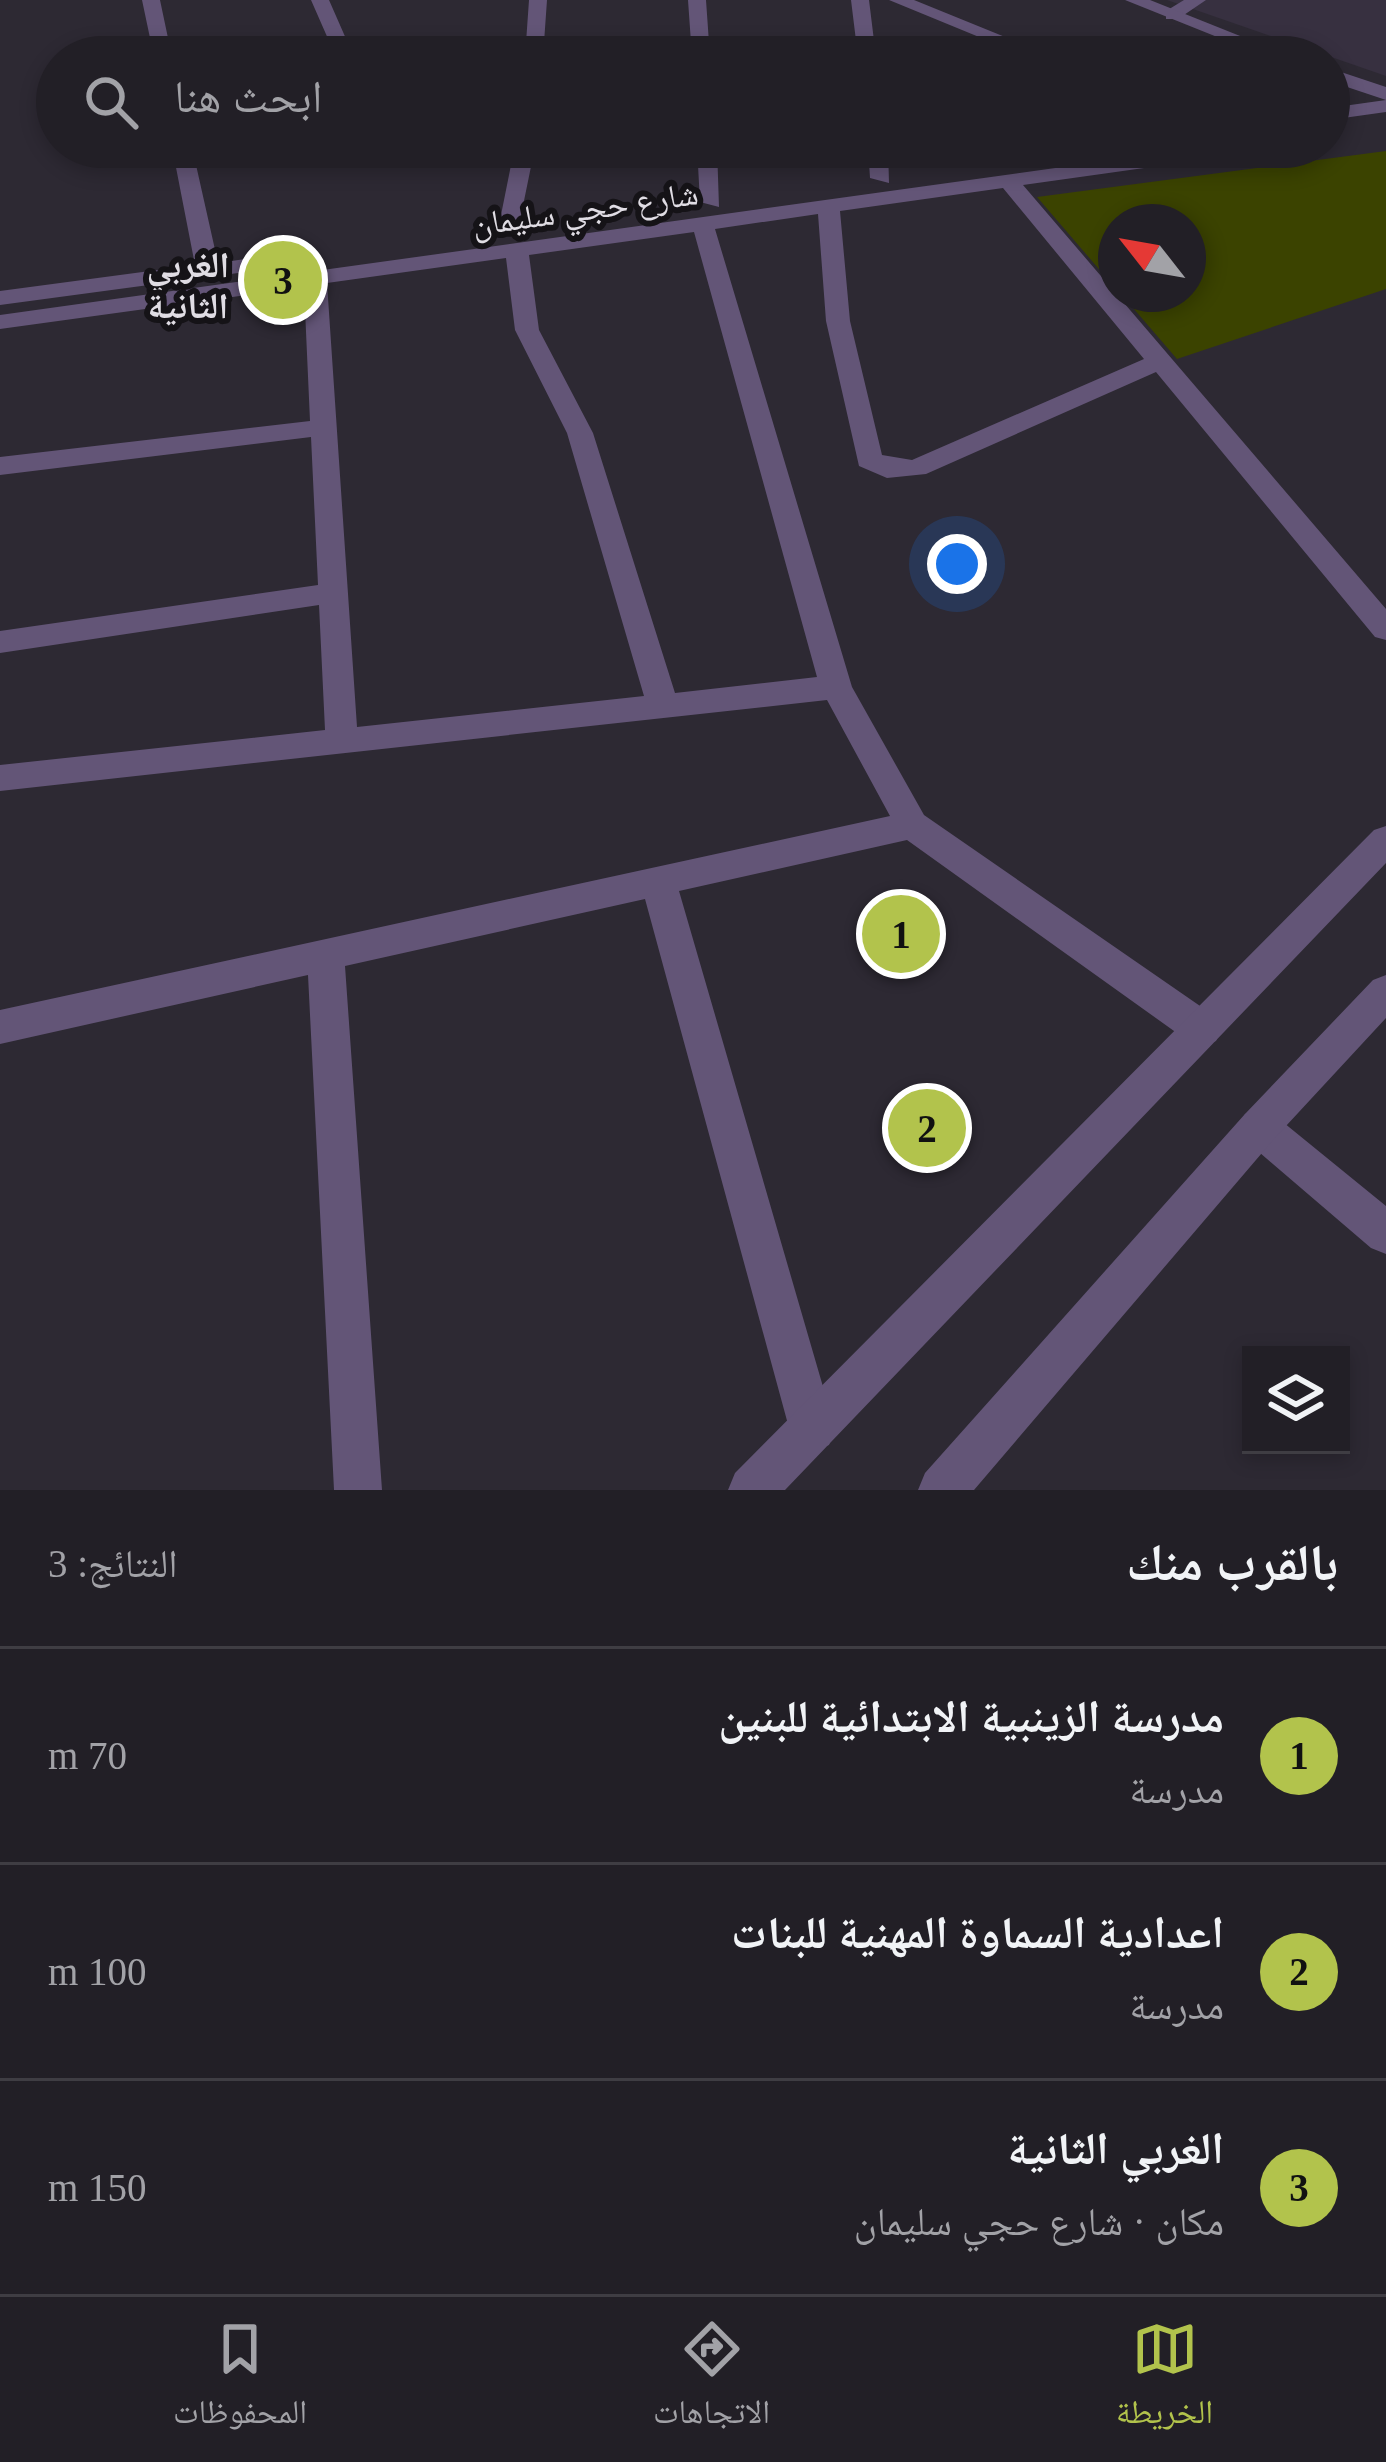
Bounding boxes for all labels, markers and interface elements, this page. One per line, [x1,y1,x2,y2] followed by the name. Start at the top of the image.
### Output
[36,36,1350,168] search box
[78,69,144,135] icon: search
[174,72,322,122] text: ابحث هنا
[470,175,702,250] street label: شارع حجي سليمان
[1098,204,1206,312] north arrow
[244,235,322,325] pin: 3
[146,245,230,326] district label: الغربي الثانية
[927,534,987,594] your location
[862,889,940,979] pin: 1
[888,1083,966,1173] pin: 2
[1242,1346,1350,1454] map controls
[1242,1346,1350,1454] button: layers
[1126,1535,1338,1591] text: بالقرب منك
[48,1542,178,1585] text: النتائج: 3
[718,1692,1224,1742] text: مدرسة الزينبية الابتدائية للبنين
[48,1734,127,1777] text: 70 m
[1289,1734,1309,1777] text: 1
[1129,1768,1224,1811] text: مدرسة
[731,1908,1224,1958] text: اعدادية السماوة المهنية للبنات
[48,1950,147,1993] text: 100 m
[1289,1950,1309,1993] text: 2
[1129,1984,1224,2027] text: مدرسة
[1008,2124,1224,2174] text: الغربي الثانية
[48,2166,147,2209] text: 150 m
[1289,2166,1309,2209] text: 3
[854,2200,1224,2243] text: مكان · شارع حجي سليمان
[173,2316,307,2444] tab: المحفوظات
[653,2316,770,2444] tab: الاتجاهات
[1116,2316,1213,2444] tab: الخريطة

